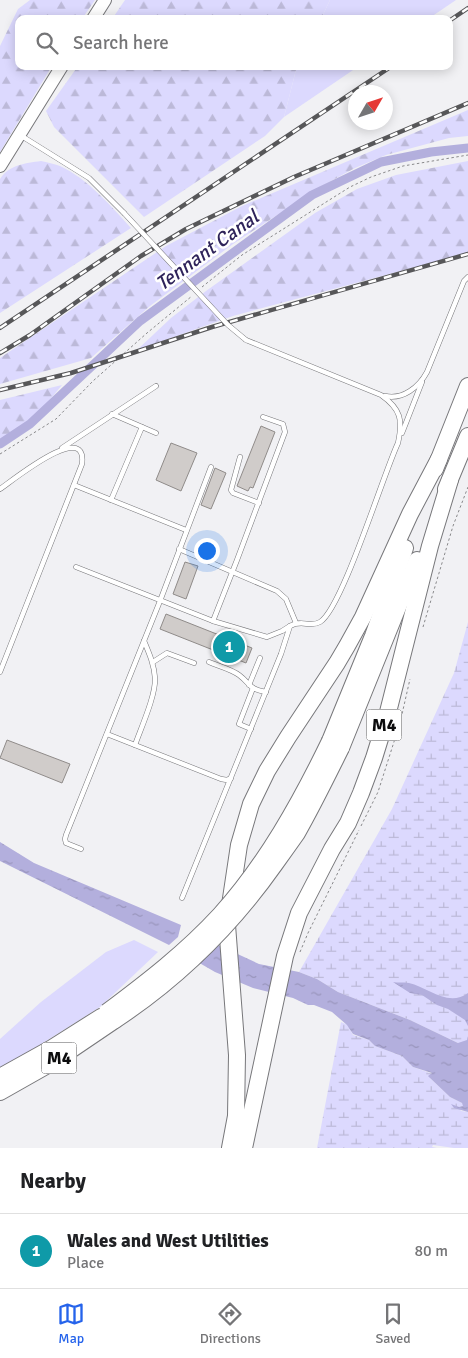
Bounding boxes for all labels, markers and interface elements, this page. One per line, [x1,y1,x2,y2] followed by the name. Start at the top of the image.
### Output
[15,15,453,70] search box
[33,29,61,57] icon: search
[73,31,169,55] text: Search here
[348,85,393,130] north arrow
[151,203,265,296] water label: Tennant Canal
[194,538,220,564] your location
[213,628,245,666] pin: 1
[366,710,402,740] road number: M4
[42,1042,76,1074] road number: M4
[20,1168,86,1194] text: Nearby
[67,1229,269,1253] text: Wales and West Utilities
[32,1241,40,1261] text: 1
[414,1241,448,1261] text: 80 m
[67,1253,104,1273] text: Place
[57,1300,85,1347] tab: Map
[200,1300,261,1347] tab: Directions
[375,1300,411,1347] tab: Saved

